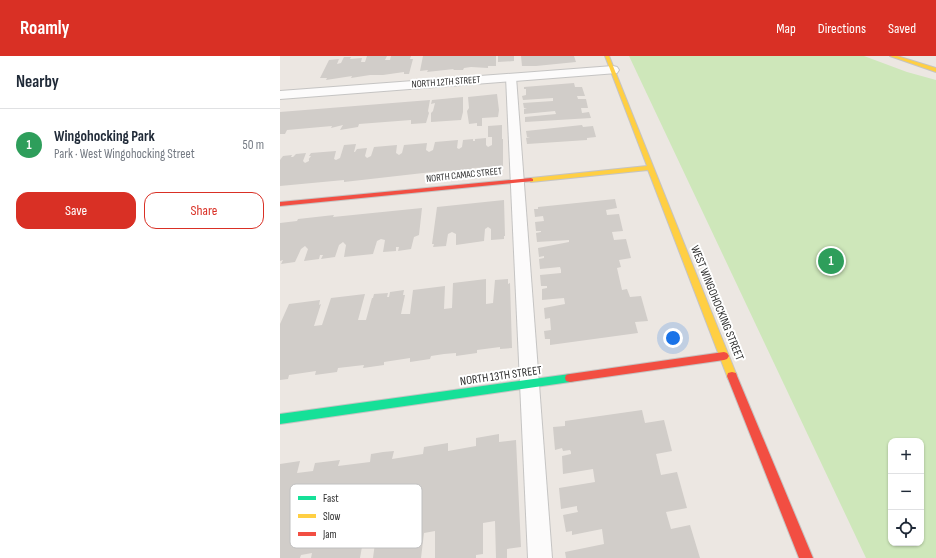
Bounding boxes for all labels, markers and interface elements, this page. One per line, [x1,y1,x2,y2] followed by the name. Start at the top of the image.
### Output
[20,17,70,40] text: Roamly
[776,20,796,37] text: Map
[818,20,866,37] text: Directions
[888,20,916,37] text: Saved
[16,72,59,92] text: Nearby
[411,74,481,90] street label: NORTH 12TH STREET
[54,127,155,146] text: Wingohocking Park
[26,137,32,153] text: 1
[243,137,264,153] text: 50 m
[54,146,195,162] text: Park · West Wingohocking Street
[426,165,502,185] street label: NORTH CAMAC STREET
[16,192,136,229] button: Save
[144,192,264,229] button: Share
[687,243,747,363] street label: WEST WINGOHOCKING STREET
[818,246,844,276] pin: 1
[663,328,683,348] your location
[459,363,543,389] street label: NORTH 13TH STREET
[888,438,924,546] map controls
[888,438,924,474] button: +
[888,474,924,510] button: −
[290,484,422,548] legend
[323,492,339,505] text: Fast
[323,510,340,523] text: Slow
[888,510,924,546] button: locate
[322,528,337,541] text: Jam

